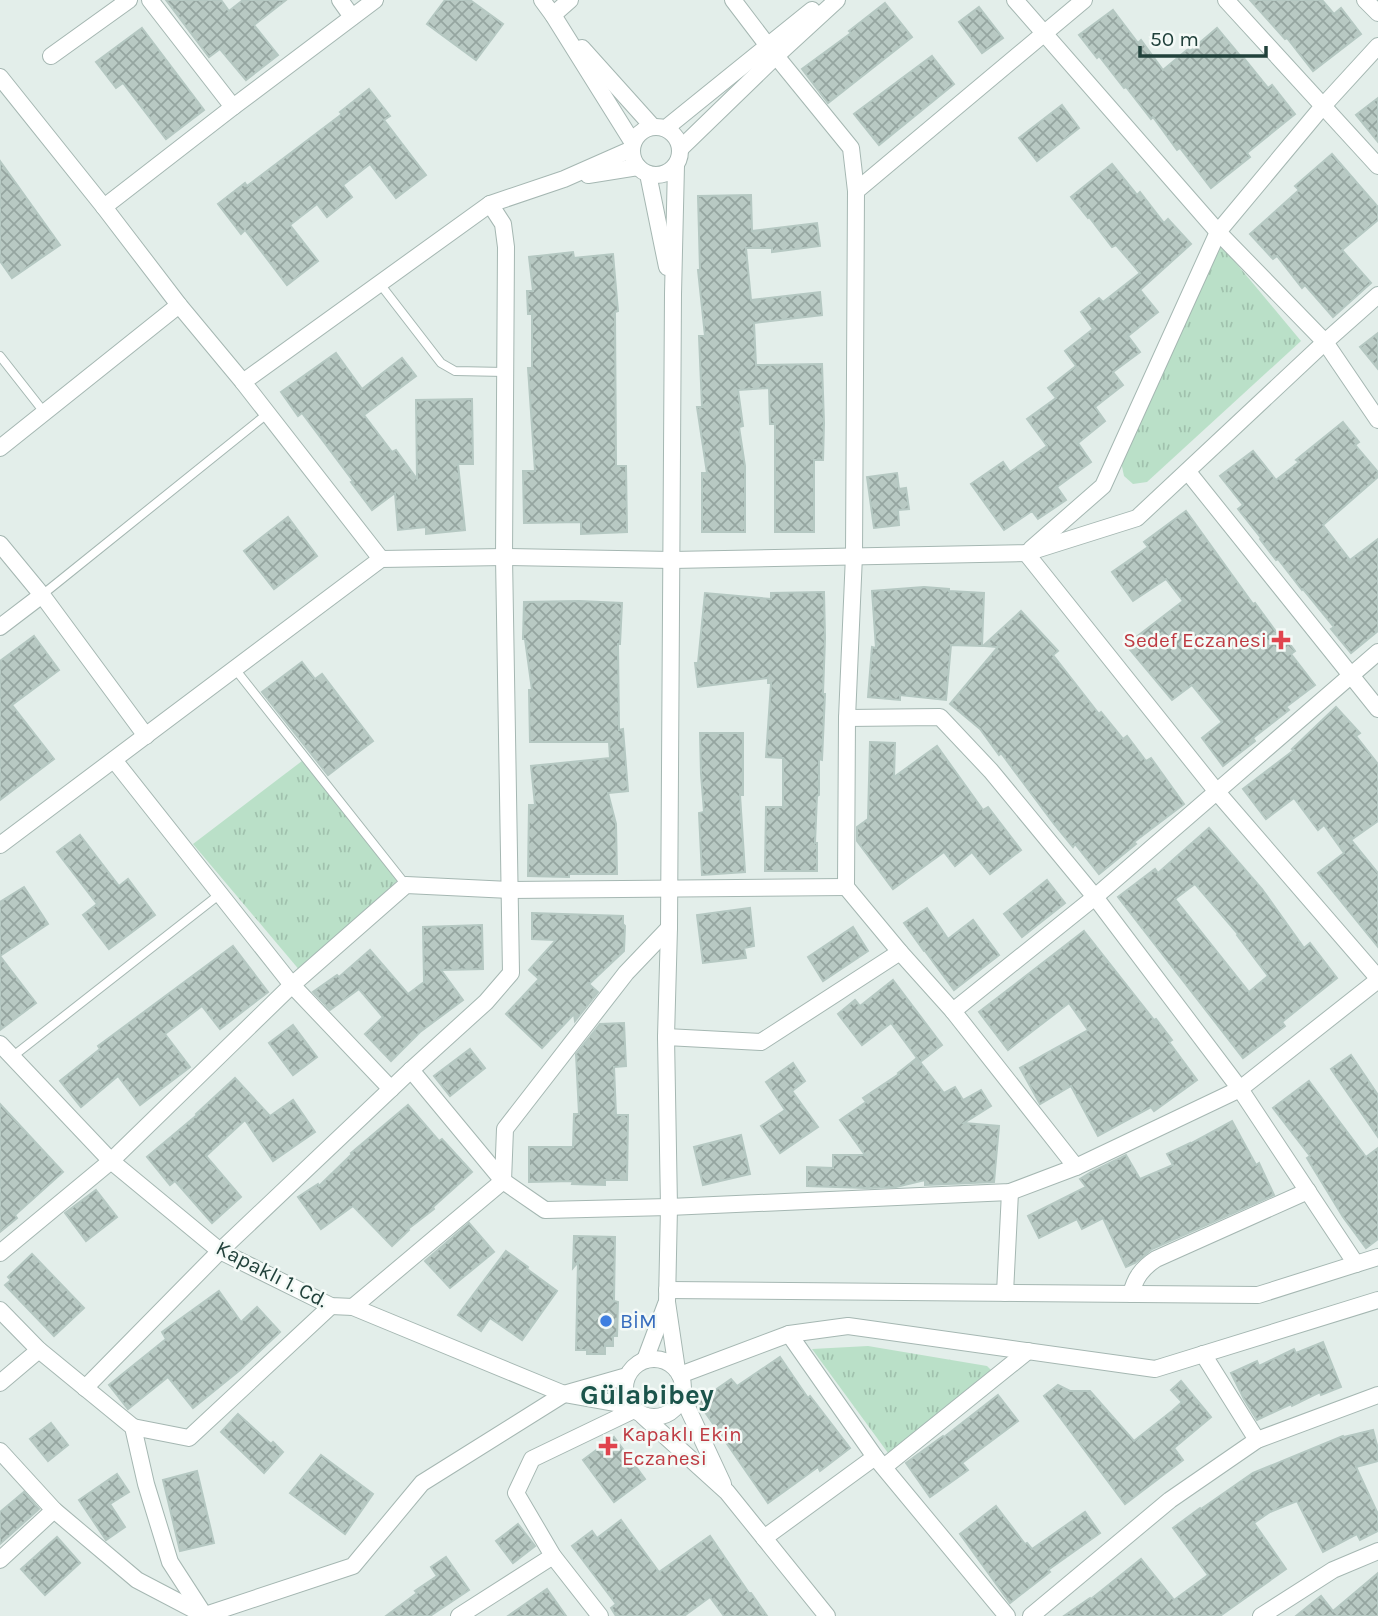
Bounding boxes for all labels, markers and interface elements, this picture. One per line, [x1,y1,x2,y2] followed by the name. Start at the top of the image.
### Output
[1140,14,1266,58] scale bar
[1150,27,1199,51] text: 50 m
[1123,628,1267,652] place label: Sedef Eczanesi
[1273,632,1289,648] marker: Sedef Eczanesi
[212,1236,332,1312] street label: Kapaklı 1. Cd.
[620,1309,657,1333] place label: BİM
[598,1313,614,1329] marker: BİM
[580,1378,714,1411] district label: Gülabibey
[622,1422,742,1470] place label: Kapaklı Ekin Eczanesi
[600,1438,616,1454] marker: Kapaklı Ekin Eczanesi

